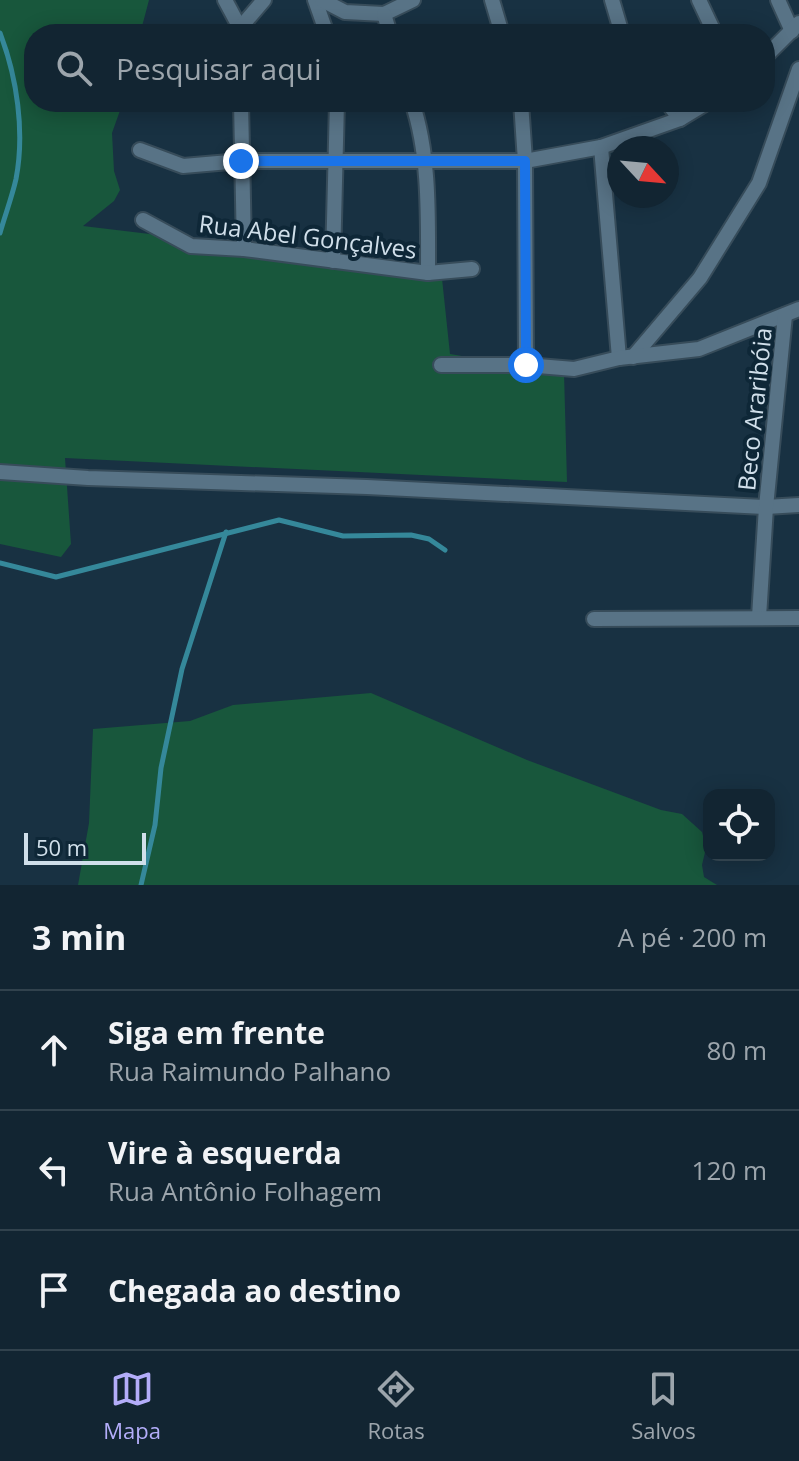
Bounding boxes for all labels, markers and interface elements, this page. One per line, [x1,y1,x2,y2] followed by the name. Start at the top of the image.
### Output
[24,24,775,112] search box
[52,46,96,90] icon: search
[116,48,322,89] text: Pesquisar aqui
[607,136,679,208] north arrow
[223,143,259,179] route end
[197,206,419,266] street label: Rua Abel Gonçalves
[729,326,779,492] street label: Beco Araribóia
[508,347,544,383] route start
[703,789,775,861] map controls
[703,789,775,861] button: locate
[24,829,146,865] scale bar
[36,832,87,862] text: 50 m
[32,914,126,960] text: 3 min
[618,919,767,955] text: A pé · 200 m
[108,1012,325,1053] text: Siga em frente
[32,1028,76,1072] icon: ahead
[706,1032,767,1068] text: 80 m
[108,1053,391,1089] text: Rua Raimundo Palhano
[108,1132,342,1173] text: Vire à esquerda
[32,1148,76,1192] icon: left
[692,1152,767,1188] text: 120 m
[108,1173,382,1209] text: Rua Antônio Folhagem
[32,1268,76,1312] icon: arrive
[108,1270,401,1311] text: Chegada ao destino
[103,1367,161,1445] tab: Mapa
[367,1367,425,1445] tab: Rotas
[631,1367,696,1445] tab: Salvos

